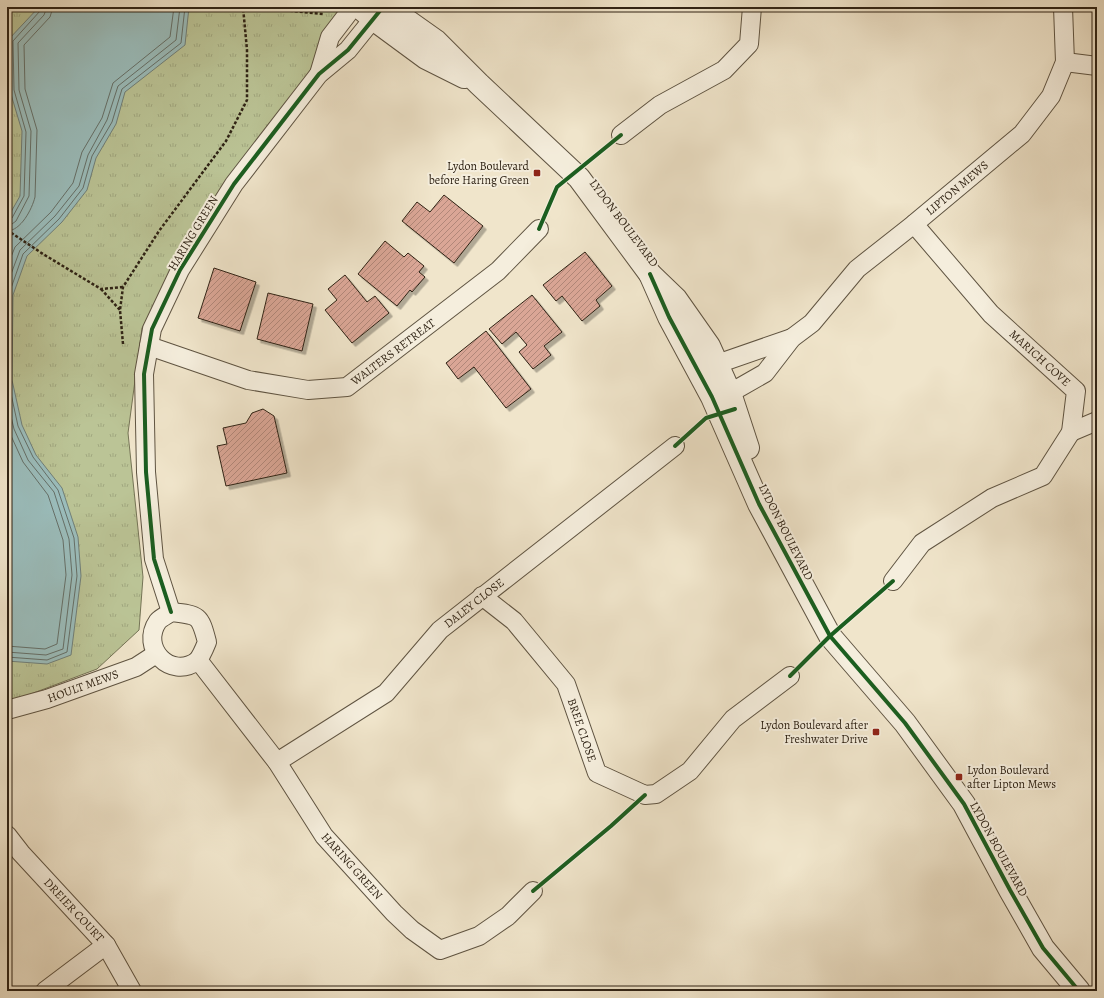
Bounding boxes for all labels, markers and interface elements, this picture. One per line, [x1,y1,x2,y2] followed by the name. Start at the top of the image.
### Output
[922,157,992,219] street label: LIPTON MEWS
[429,158,530,188] place label: Lydon Boulevard before Haring Green
[532,168,542,178] marker: Lydon Boulevard before Haring Green
[586,176,662,270] street label: LYDON BOULEVARD
[164,192,222,273] street label: HARING GREEN
[347,315,439,390] street label: WALTERS RETREAT
[1006,326,1074,390] street label: MARICH COVE
[755,481,817,583] street label: LYDON BOULEVARD
[441,575,507,631] street label: DALEY CLOSE
[45,666,121,706] street label: HOULT MEWS
[564,696,600,764] street label: BREE CLOSE
[760,717,868,747] place label: Lydon Boulevard after Freshwater Drive
[871,727,881,737] marker: Lydon Boulevard after Freshwater Drive
[967,762,1056,792] place label: Lydon Boulevard after Lipton Mews
[954,772,964,782] marker: Lydon Boulevard after Lipton Mews
[966,799,1032,899] street label: LYDON BOULEVARD
[318,829,387,903] street label: HARING GREEN
[40,875,108,946] street label: DREIER COURT

